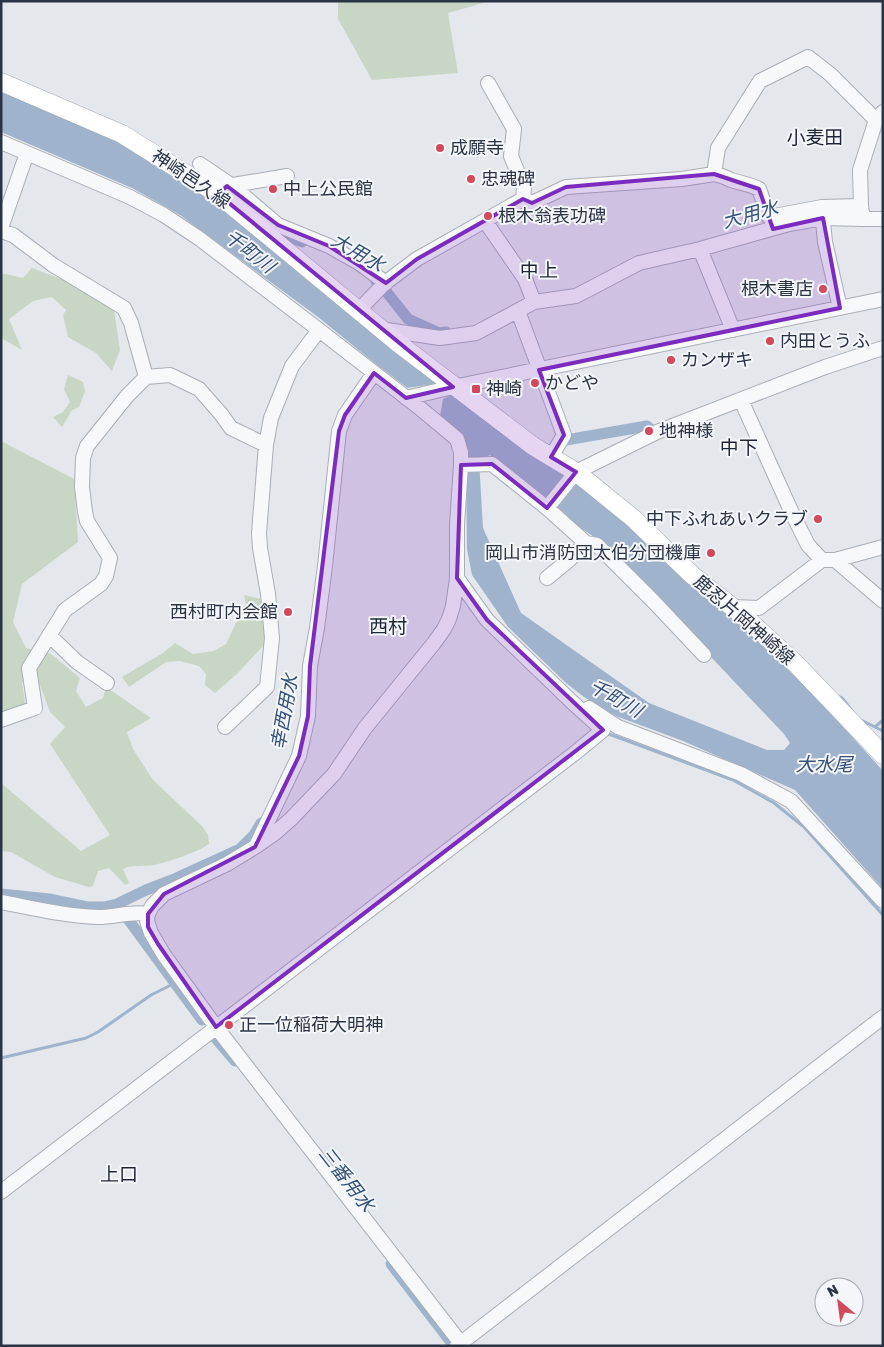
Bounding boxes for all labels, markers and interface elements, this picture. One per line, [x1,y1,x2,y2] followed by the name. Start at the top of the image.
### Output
[786,126,844,149] district label: 小麦田
[450,137,504,159] place label: 成願寺
[434,142,446,154] marker: 成願寺
[148,145,234,213] street label: 神崎邑久線
[481,168,535,190] place label: 忠魂碑
[465,173,477,185] marker: 忠魂碑
[283,178,373,200] place label: 中上公民館
[267,183,279,195] marker: 中上公民館
[720,195,783,233] water label: 大用水
[498,205,606,227] place label: 根木翁表功碑
[482,210,494,222] marker: 根木翁表功碑
[220,225,281,279] water label: 千町川
[327,228,390,278] water label: 大用水
[520,259,558,282] district label: 中上
[741,278,813,300] place label: 根木書店
[817,283,829,295] marker: 根木書店
[780,330,870,352] place label: 内田とうふ
[764,335,776,347] marker: 内田とうふ
[681,349,753,371] place label: カンザキ
[665,354,677,366] marker: カンザキ
[545,372,599,394] place label: かどや
[529,377,541,389] marker: かどや
[486,378,522,400] place label: 神崎
[470,383,482,395] marker: 神崎
[659,420,713,442] place label: 地神様
[643,425,655,437] marker: 地神様
[720,436,758,459] district label: 中下
[646,508,808,530] place label: 中下ふれあいクラブ
[812,513,824,525] marker: 中下ふれあいクラブ
[485,542,701,564] place label: 岡山市消防団太伯分団機庫
[705,547,717,559] marker: 岡山市消防団太伯分団機庫
[689,570,799,670] street label: 鹿忍片岡神崎線
[170,601,278,623] place label: 西村町内会館
[282,606,294,618] marker: 西村町内会館
[369,615,407,638] district label: 西村
[267,671,303,752] water label: 幸西用水
[585,675,648,723] water label: 千町川
[795,753,854,776] water label: 大水尾
[239,1014,383,1036] place label: 正一位稲荷大明神
[223,1019,235,1031] marker: 正一位稲荷大明神
[314,1142,380,1218] water label: 三番用水
[100,1163,138,1186] district label: 上口
[814,1277,864,1327] north arrow
[824,1281,841,1301] text: N

